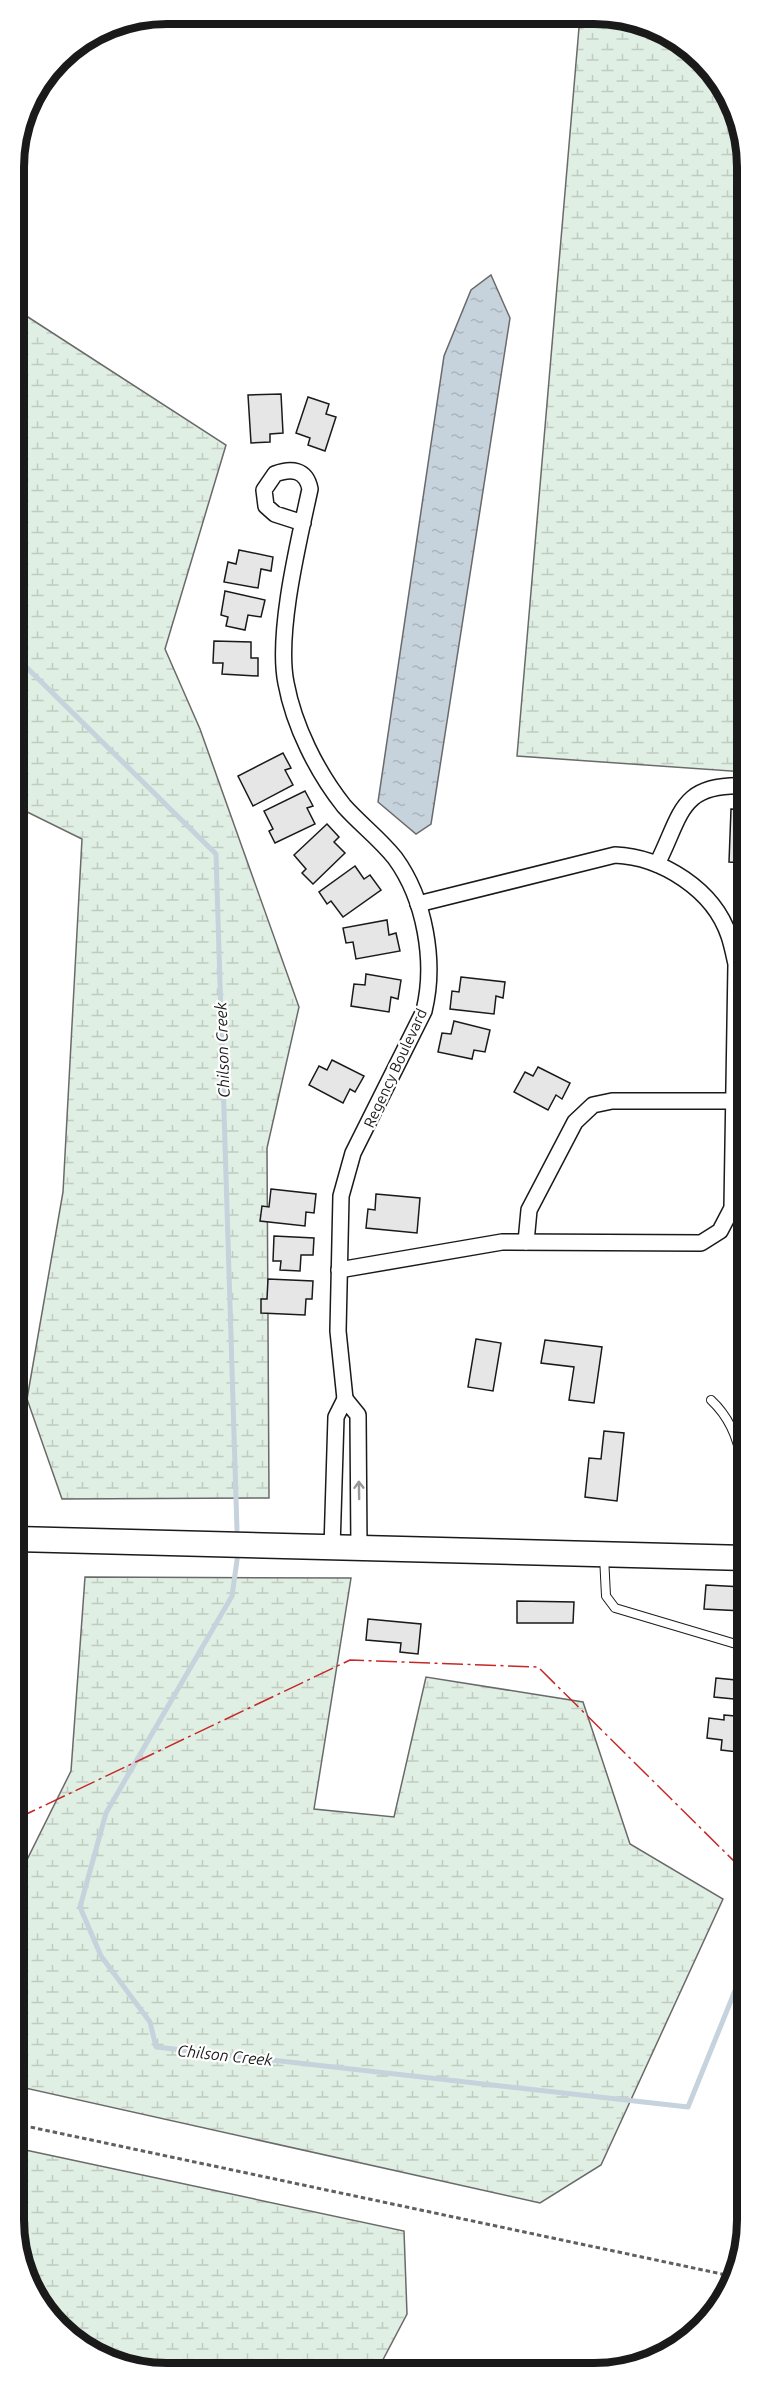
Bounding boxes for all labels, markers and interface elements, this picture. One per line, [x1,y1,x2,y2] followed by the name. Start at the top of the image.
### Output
[211,1001,233,1098] water label: Chilson Creek
[360,1006,430,1130] street label: Regency Boulevard
[353,1481,365,1501] one-way arrow
[176,2041,274,2069] water label: Chilson Creek

